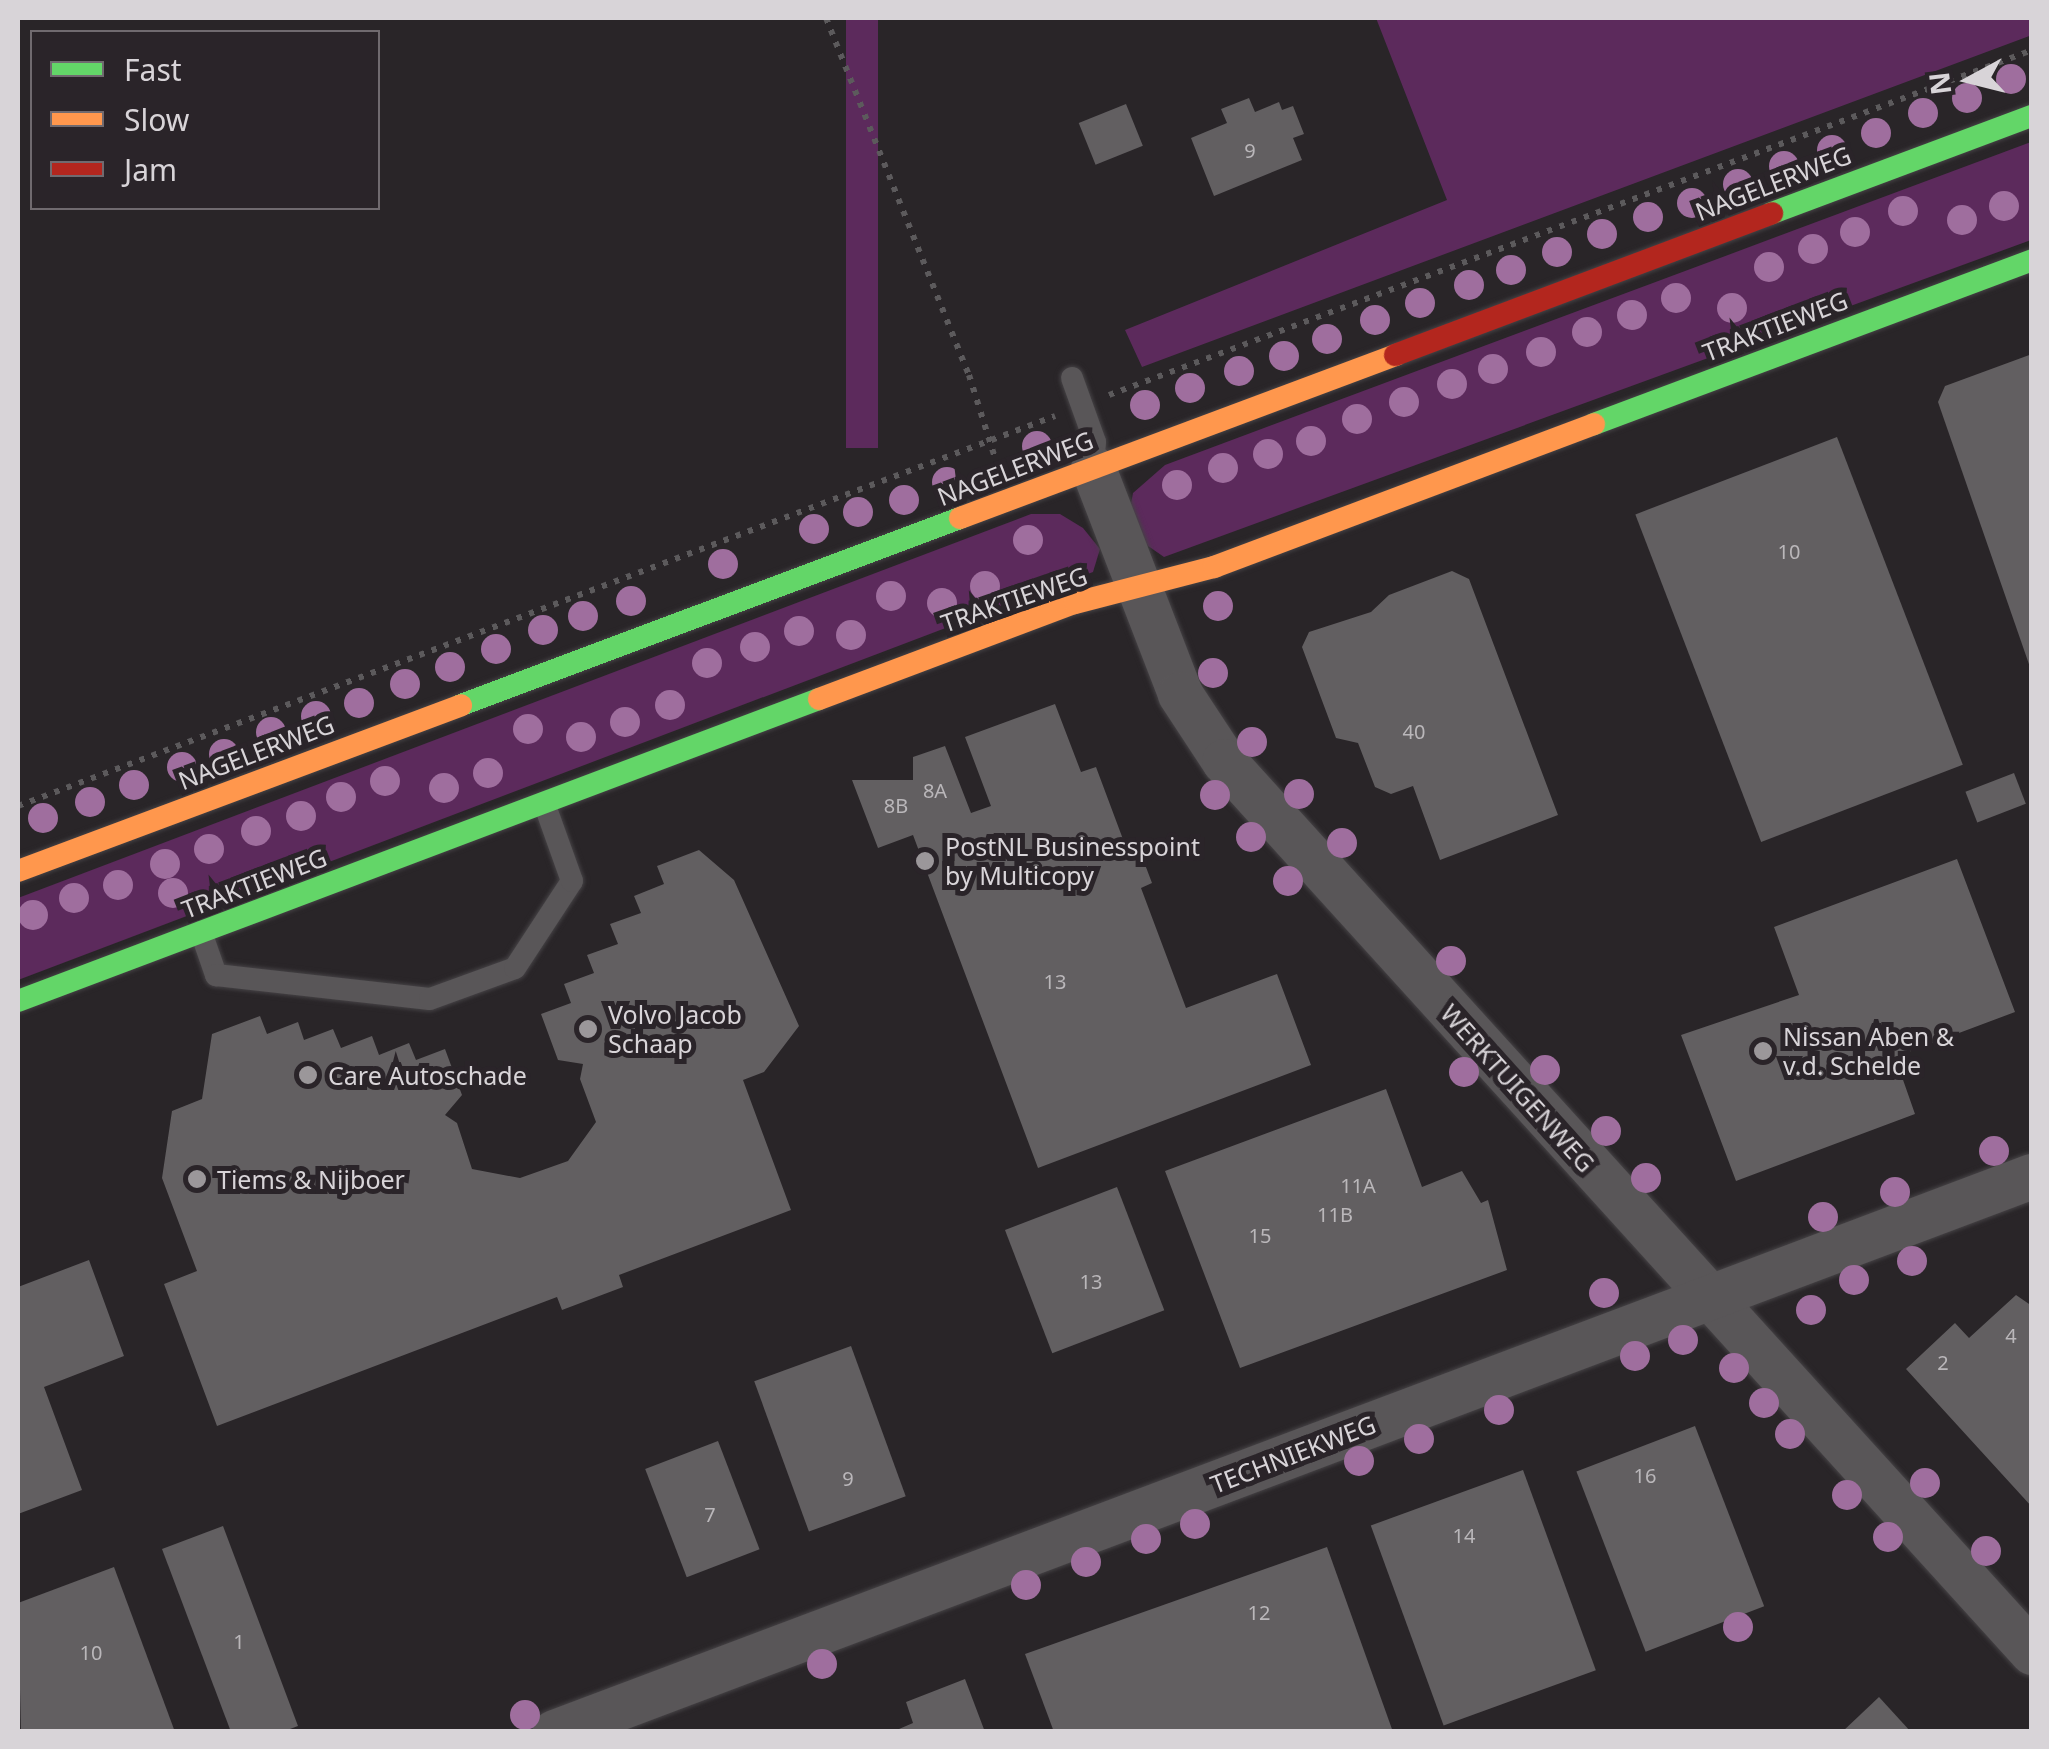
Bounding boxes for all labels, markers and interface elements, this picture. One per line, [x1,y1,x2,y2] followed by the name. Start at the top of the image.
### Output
[30,30,380,210] legend
[1919,30,2019,130] north arrow
[124,49,182,90] text: Fast
[1919,70,1959,97] text: N
[124,99,189,140] text: Slow
[1244,138,1256,162] house number: 9
[1691,140,1855,226] street label: NAGELERWEG
[124,149,177,190] text: Jam
[1698,285,1852,367] street label: TRAKTIEWEG
[933,425,1097,511] street label: NAGELERWEG
[1778,539,1800,563] house number: 10
[937,560,1091,638] street label: TRAKTIEWEG
[174,709,338,795] street label: NAGELERWEG
[1403,719,1425,743] house number: 40
[923,778,947,802] house number: 8A
[884,793,908,817] house number: 8B
[945,832,1200,891] place label: PostNL Businesspoint by Multicopy
[177,842,331,924] street label: TRAKTIEWEG
[914,850,936,872] marker: PostNL Businesspoint by Multicopy
[1044,969,1066,993] house number: 13
[1435,998,1601,1178] street label: WERKTUIGENWEG
[608,1000,742,1059] place label: Volvo Jacob Schaap
[577,1018,599,1040] marker: Volvo Jacob Schaap
[1783,1022,1954,1081] place label: Nissan Aben & v.d. Schelde
[1752,1040,1774,1062] marker: Nissan Aben & v.d. Schelde
[328,1060,527,1090] place label: Care Autoschade
[297,1064,319,1086] marker: Care Autoschade
[217,1164,405,1194] place label: Tiems & Nijboer
[186,1168,208,1190] marker: Tiems & Nijboer
[1340,1173,1376,1197] house number: 11A
[1317,1202,1353,1226] house number: 11B
[1249,1223,1271,1247] house number: 15
[1080,1269,1102,1293] house number: 13
[2005,1323,2017,1347] house number: 4
[1937,1350,1949,1374] house number: 2
[1206,1409,1380,1499] street label: TECHNIEKWEG
[1634,1463,1656,1487] house number: 16
[842,1466,854,1490] house number: 9
[704,1502,716,1526] house number: 7
[1453,1523,1475,1547] house number: 14
[1248,1600,1270,1624] house number: 12
[233,1629,245,1653] house number: 1
[80,1640,102,1664] house number: 10

